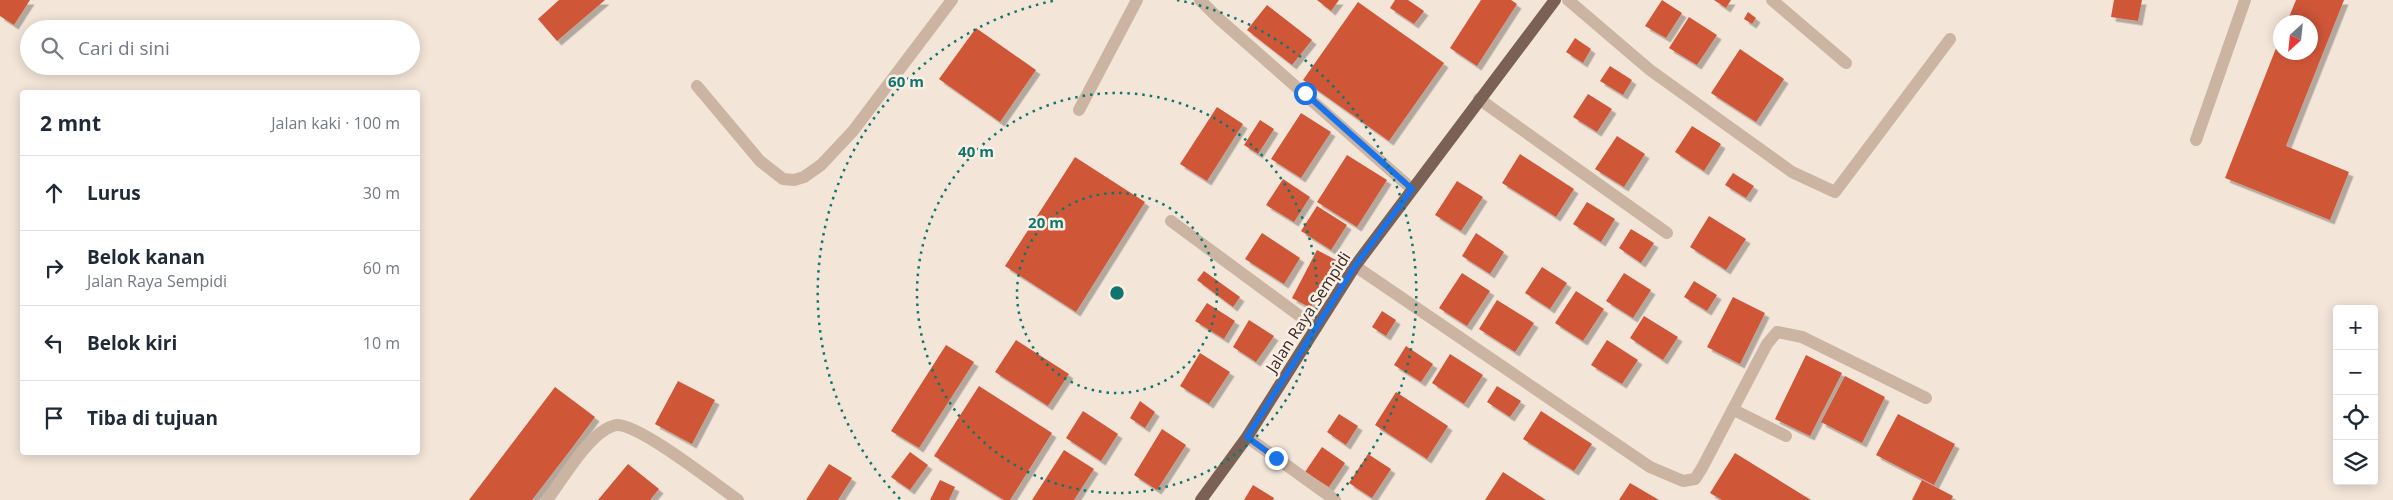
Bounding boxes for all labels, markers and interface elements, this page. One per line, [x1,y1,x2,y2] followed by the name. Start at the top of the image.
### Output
[2273,15,2318,60] north arrow
[20,20,420,75] search box
[38,34,66,62] icon: search
[78,35,170,61] text: Cari di sini
[888,71,924,91] text: 60 m
[1294,82,1317,105] route start
[40,109,101,137] text: 2 mnt
[271,112,400,134] text: Jalan kaki · 100 m
[958,141,994,161] text: 40 m
[40,179,68,207] icon: ahead
[87,180,141,206] text: Lurus
[363,182,400,204] text: 30 m
[1028,212,1064,232] text: 20 m
[87,244,205,270] text: Belok kanan
[1260,247,1355,378] street label: Jalan Raya Sempidi
[40,254,68,282] icon: right
[363,257,400,279] text: 60 m
[87,270,227,292] text: Jalan Raya Sempidi
[1108,284,1126,302] centre of rings
[2333,305,2378,485] map controls
[2333,305,2378,350] button: +
[40,329,68,357] icon: left
[87,330,177,356] text: Belok kiri
[363,332,400,354] text: 10 m
[2333,350,2378,395] button: −
[2333,395,2378,440] button: locate
[40,404,68,432] icon: arrive
[87,405,218,431] text: Tiba di tujuan
[2333,440,2378,485] button: layers
[1265,447,1288,470] route end

